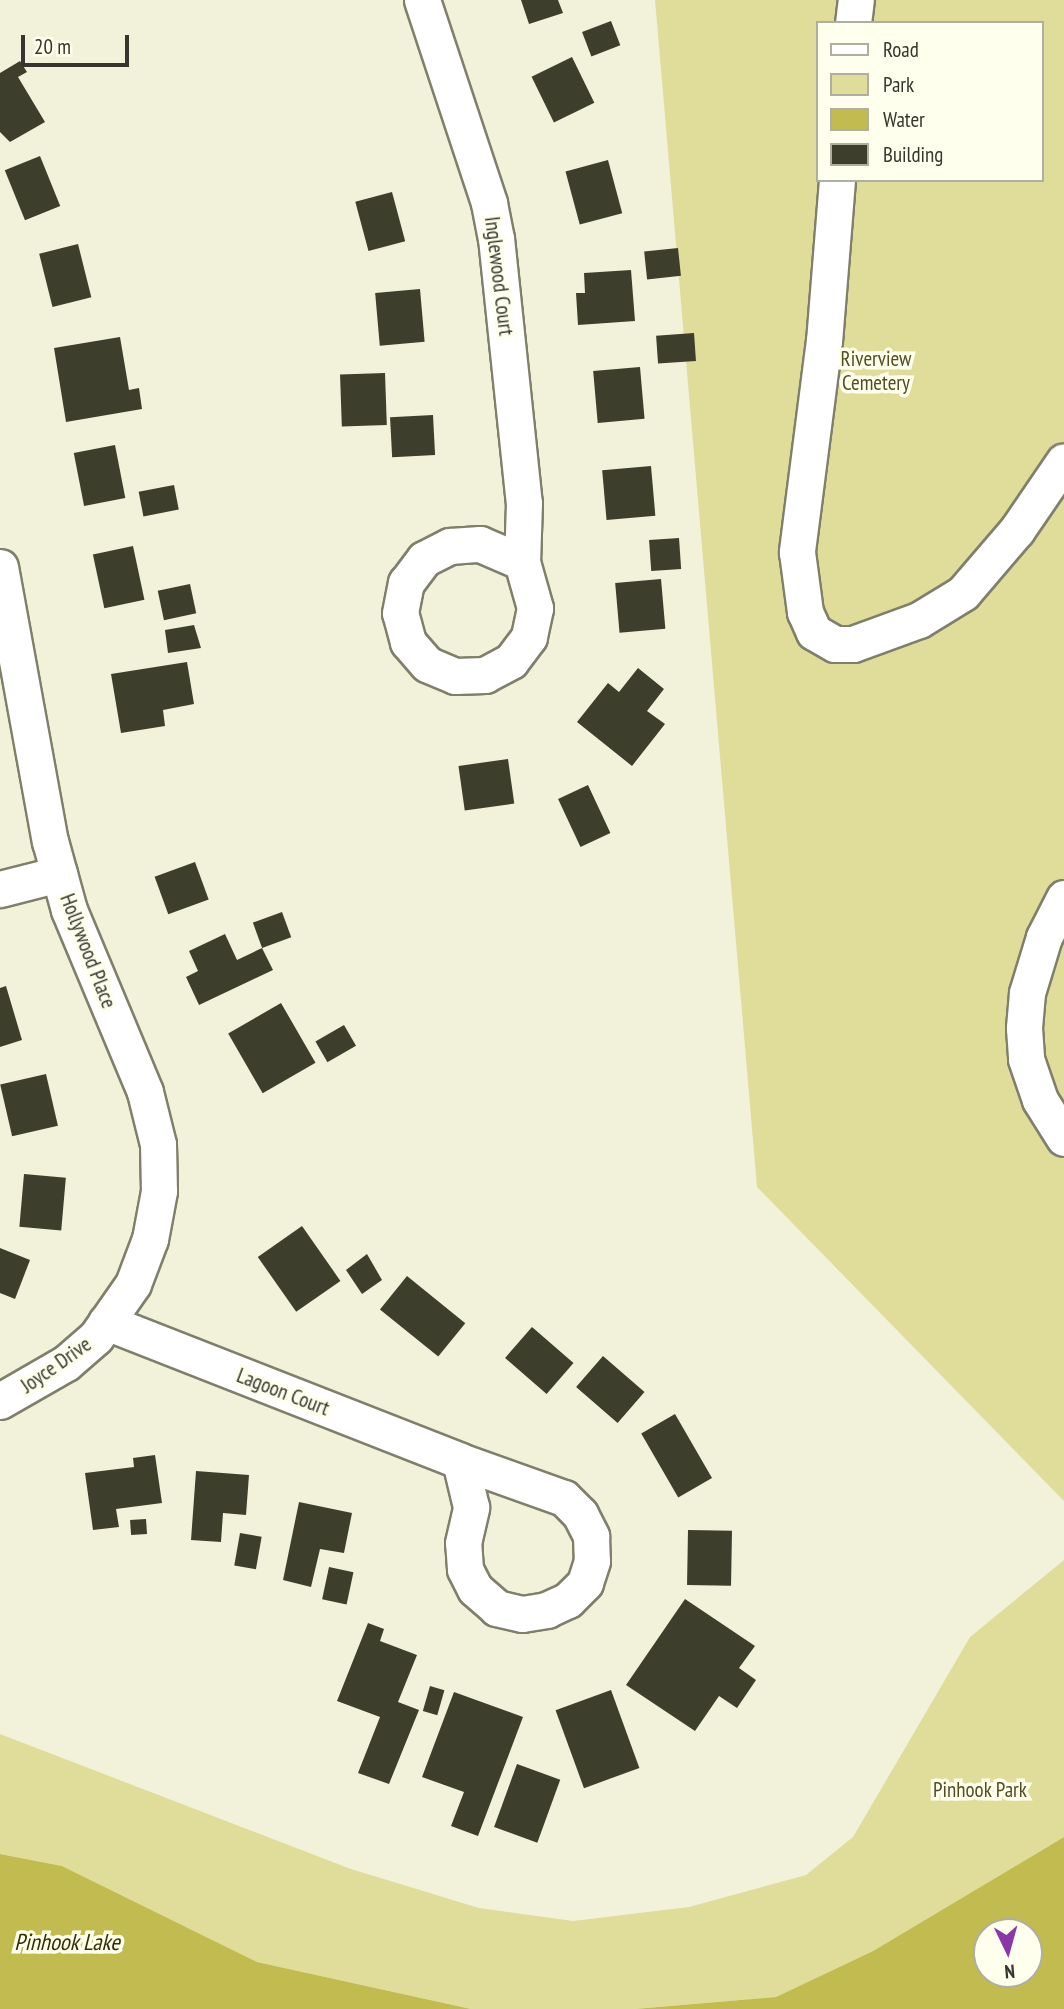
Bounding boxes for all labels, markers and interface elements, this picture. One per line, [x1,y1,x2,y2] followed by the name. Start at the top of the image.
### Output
[24,21,133,65] scale bar
[816,21,1043,182] legend
[34,33,71,60] text: 20 m
[883,36,919,63] text: Road
[883,71,914,98] text: Park
[883,106,925,133] text: Water
[883,141,943,168] text: Building
[479,215,519,337] street label: Inglewood Court
[841,346,911,396] park label: Riverview Cemetery
[55,890,121,1012] street label: Hollywood Place
[16,1332,96,1398] street label: Joyce Drive
[233,1363,333,1421] street label: Lagoon Court
[933,1777,1027,1803] park label: Pinhook Park
[973,1918,1043,1988] north arrow
[14,1928,120,1956] water label: Pinhook Lake
[1004,1960,1016,1984] text: N

